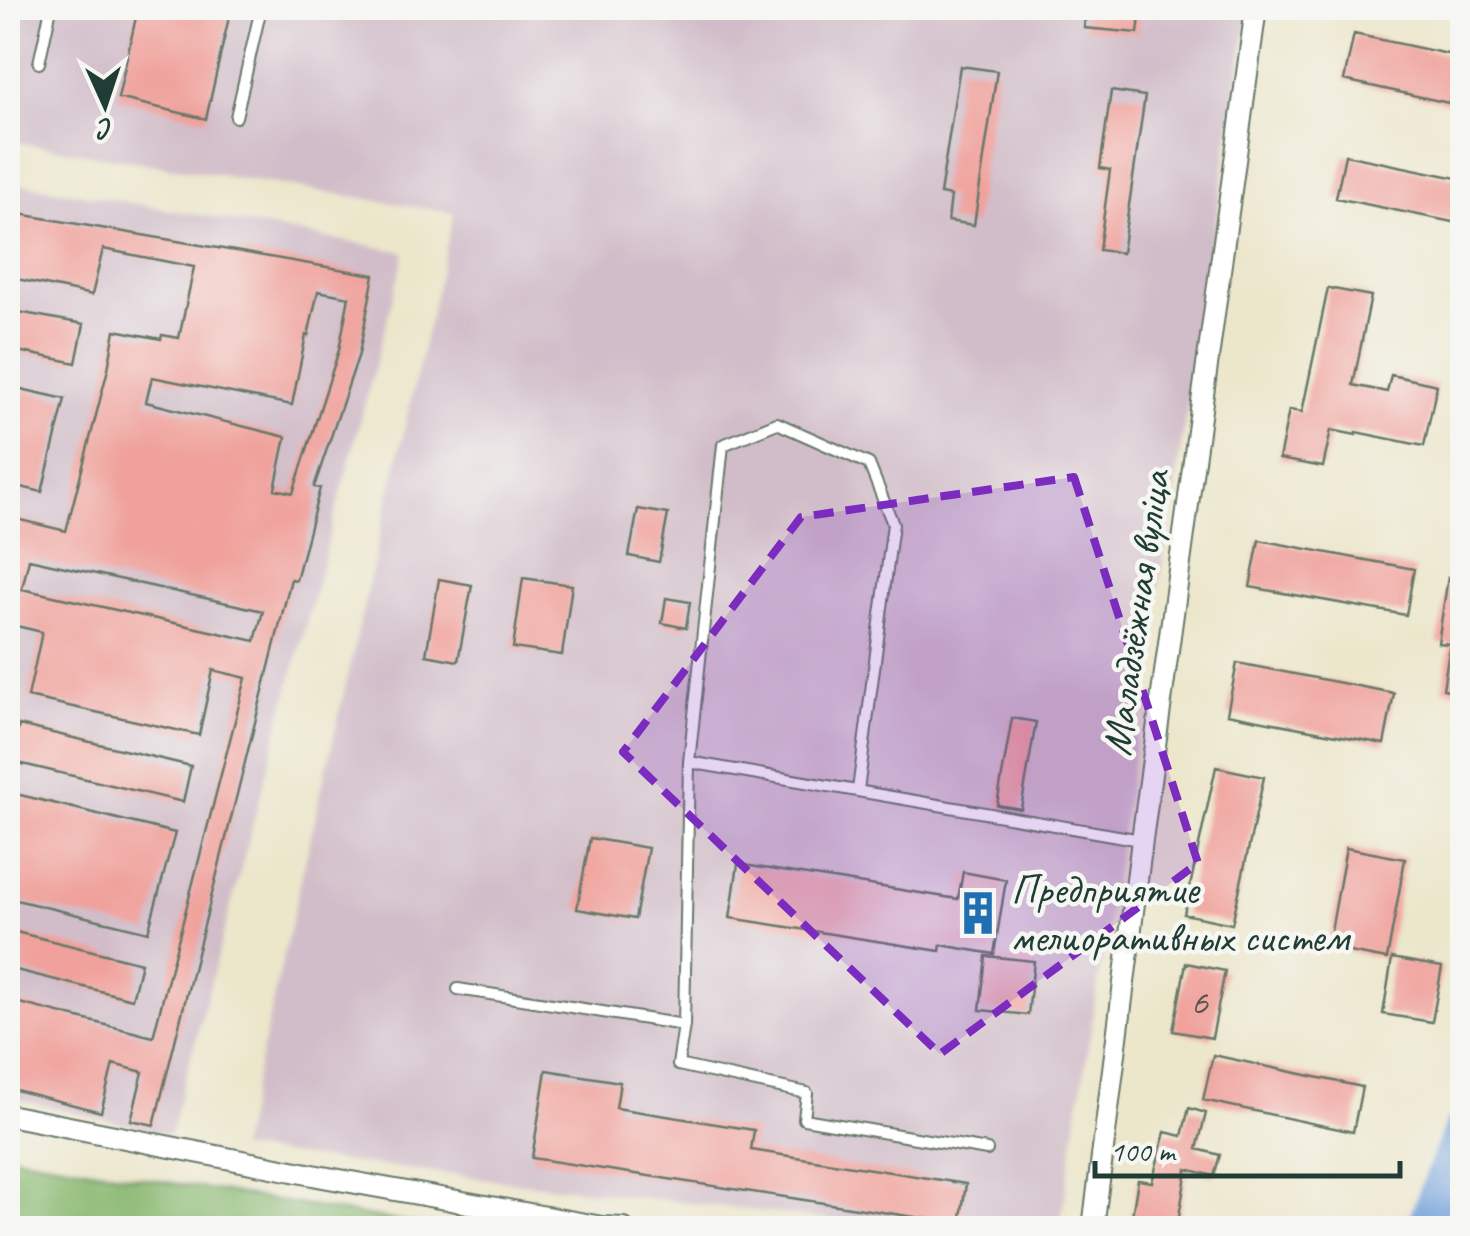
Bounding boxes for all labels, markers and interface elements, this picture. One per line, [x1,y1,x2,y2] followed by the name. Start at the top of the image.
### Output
[55,55,155,155] north arrow
[95,112,114,147] text: С
[1090,465,1183,759] street label: Маладзёжная вуліца
[1011,863,1352,964] place label: Предприятие мелиоративных систем
[954,889,1002,937] building icon: Предприятие мелиоративных систем
[1190,978,1209,1025] house number: 6
[1095,1116,1400,1178] scale bar
[1110,1132,1177,1170] text: 100 m

